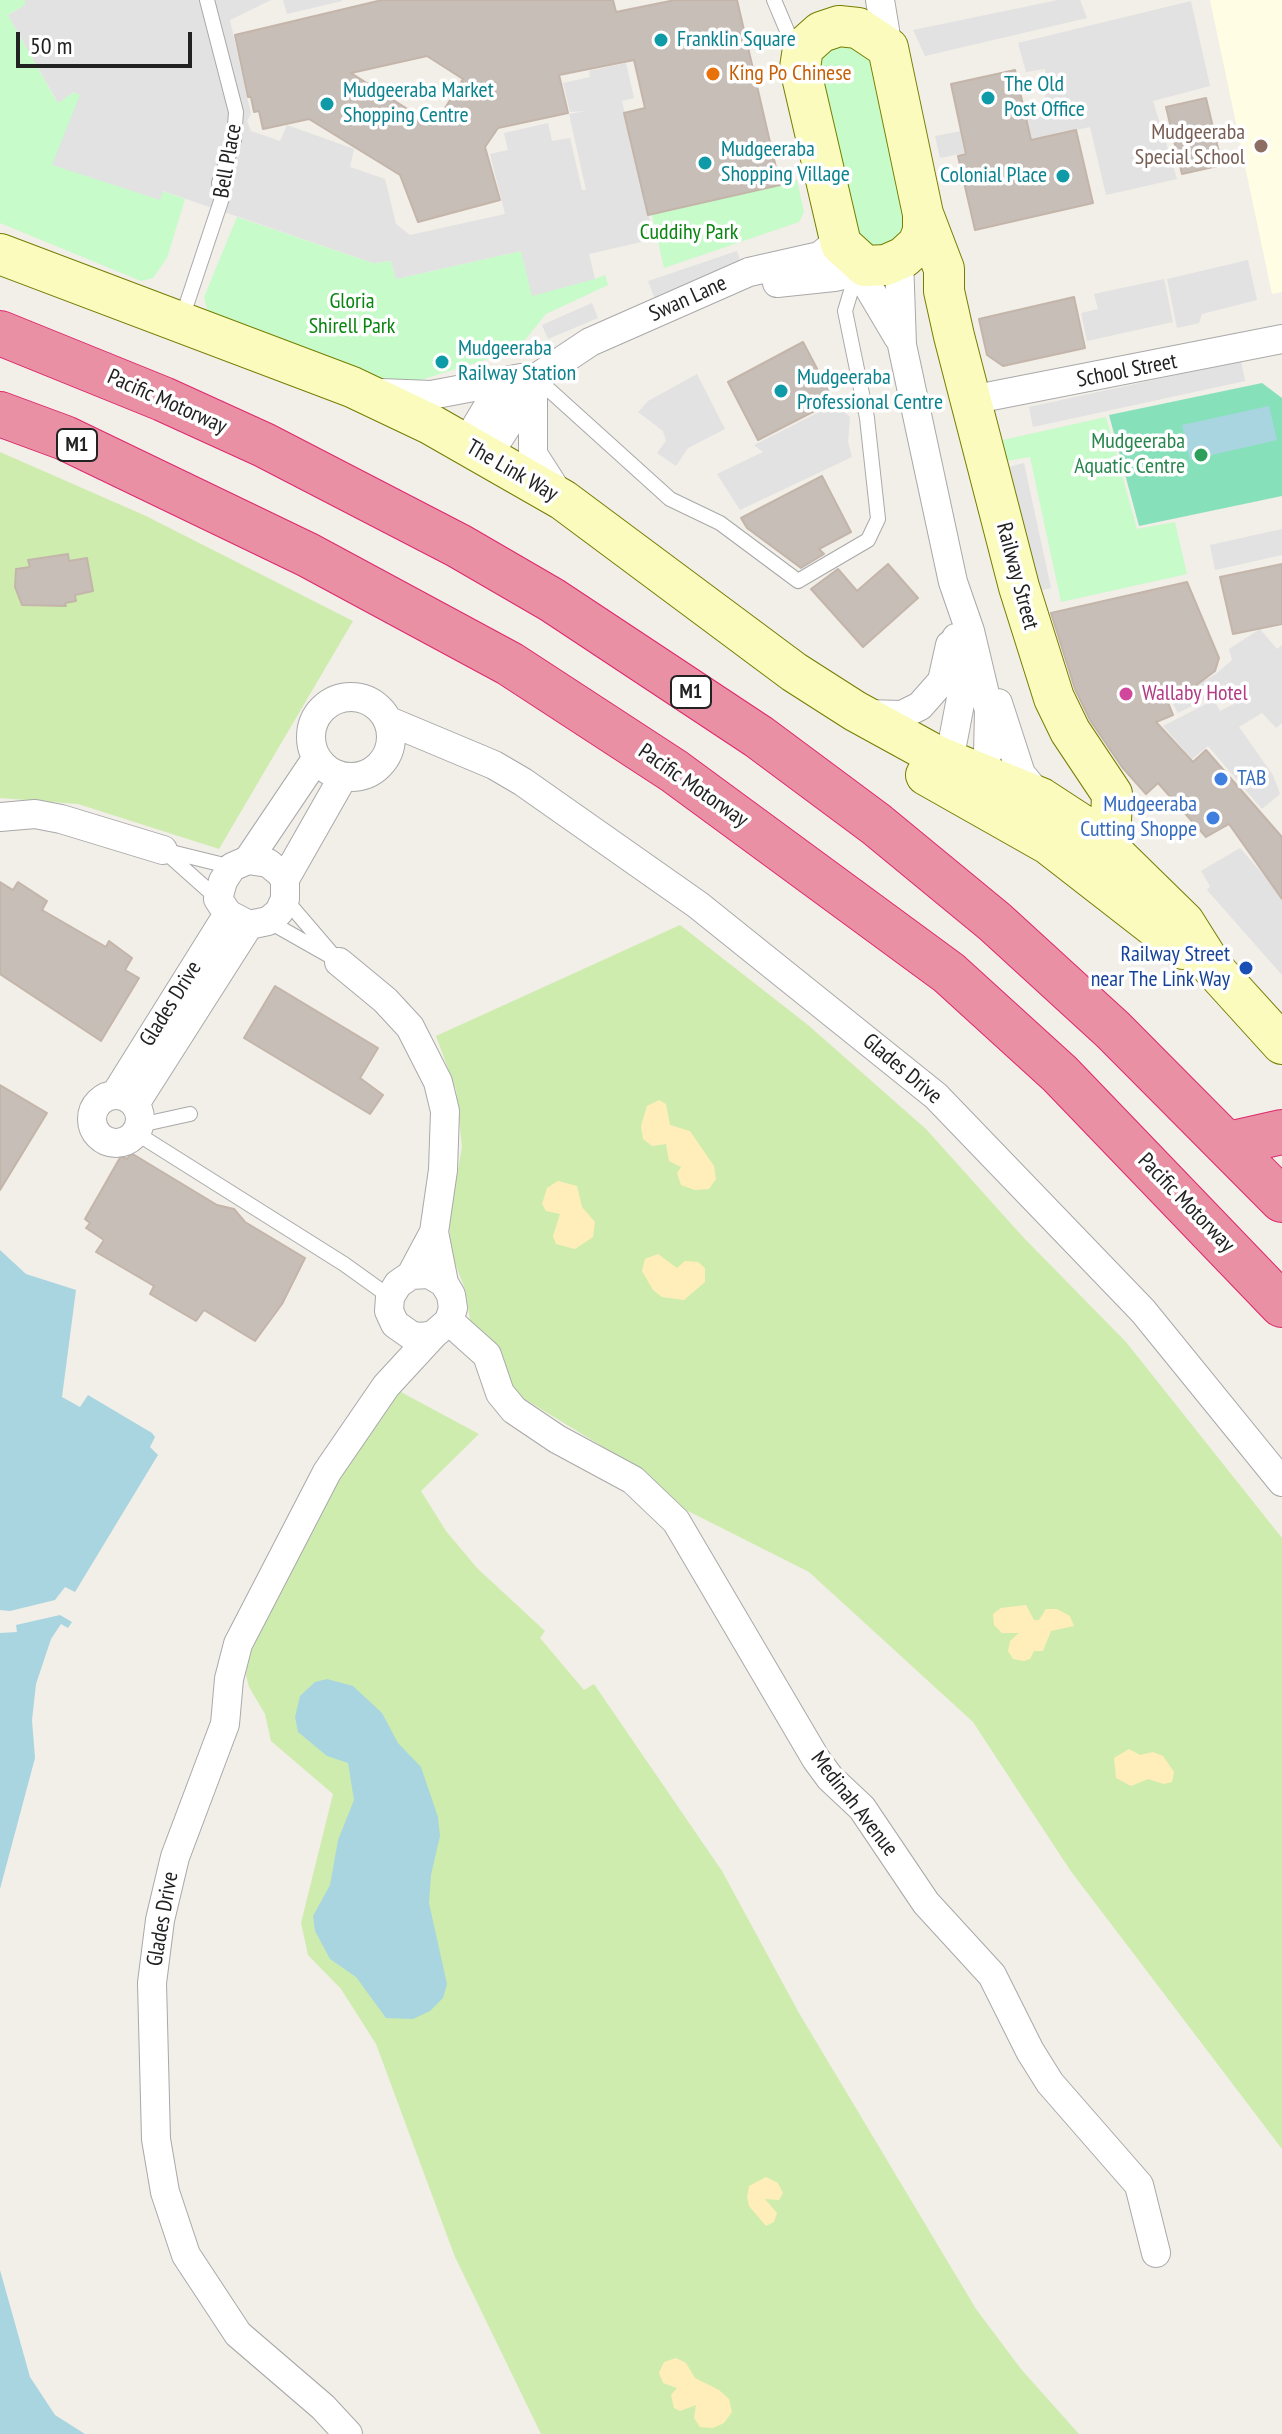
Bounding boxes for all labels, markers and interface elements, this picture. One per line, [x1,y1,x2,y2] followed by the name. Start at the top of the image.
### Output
[20,16,196,66] scale bar
[677,27,796,53] place label: Franklin Square
[30,30,72,61] text: 50 m
[652,31,670,49] marker: Franklin Square
[729,61,852,87] place label: King Po Chinese
[704,65,722,83] marker: King Po Chinese
[1004,72,1085,124] place label: The Old Post Office
[343,78,494,130] place label: Mudgeeraba Market Shopping Centre
[979,89,997,107] marker: The Old Post Office
[318,95,336,113] marker: Mudgeeraba Market Shopping Centre
[1135,120,1245,172] place label: Mudgeeraba Special School
[209,122,247,200] street label: Bell Place
[721,137,850,188] place label: Mudgeeraba Shopping Village
[1252,137,1270,155] marker: Mudgeeraba Special School
[696,154,714,172] marker: Mudgeeraba Shopping Village
[940,163,1047,189] place label: Colonial Place
[1054,167,1072,185] marker: Colonial Place
[640,220,738,246] park label: Cuddihy Park
[645,270,731,328] street label: Swan Lane
[309,289,395,340] park label: Gloria Shirell Park
[458,336,576,388] place label: Mudgeeraba Railway Station
[1075,348,1179,394] street label: School Street
[433,353,451,371] marker: Mudgeeraba Railway Station
[103,364,231,440] street label: Pacific Motorway
[797,365,943,416] place label: Mudgeeraba Professional Centre
[772,382,790,400] marker: Mudgeeraba Professional Centre
[57,429,97,461] road number: M1
[1074,429,1185,480] place label: Mudgeeraba Aquatic Centre
[462,434,562,508] street label: The Link Way
[1192,446,1210,464] marker: Mudgeeraba Aquatic Centre
[990,520,1044,632] street label: Railway Street
[671,676,711,708] road number: M1
[1142,681,1248,707] place label: Wallaby Hotel
[1117,685,1135,703] marker: Wallaby Hotel
[633,739,753,833] street label: Pacific Motorway
[1237,766,1266,792] place label: TAB
[1212,770,1230,788] marker: TAB
[1080,792,1197,844] place label: Mudgeeraba Cutting Shoppe
[1204,809,1222,827] marker: Mudgeeraba Cutting Shoppe
[1091,942,1230,994] place label: Railway Street near The Link Way
[135,957,207,1051] street label: Glades Drive
[1237,959,1255,977] marker: Railway Street near The Link Way
[857,1028,947,1110] street label: Glades Drive
[1132,1148,1240,1258] street label: Pacific Motorway
[805,1746,903,1862] street label: Medinah Avenue
[142,1870,184,1968] street label: Glades Drive

